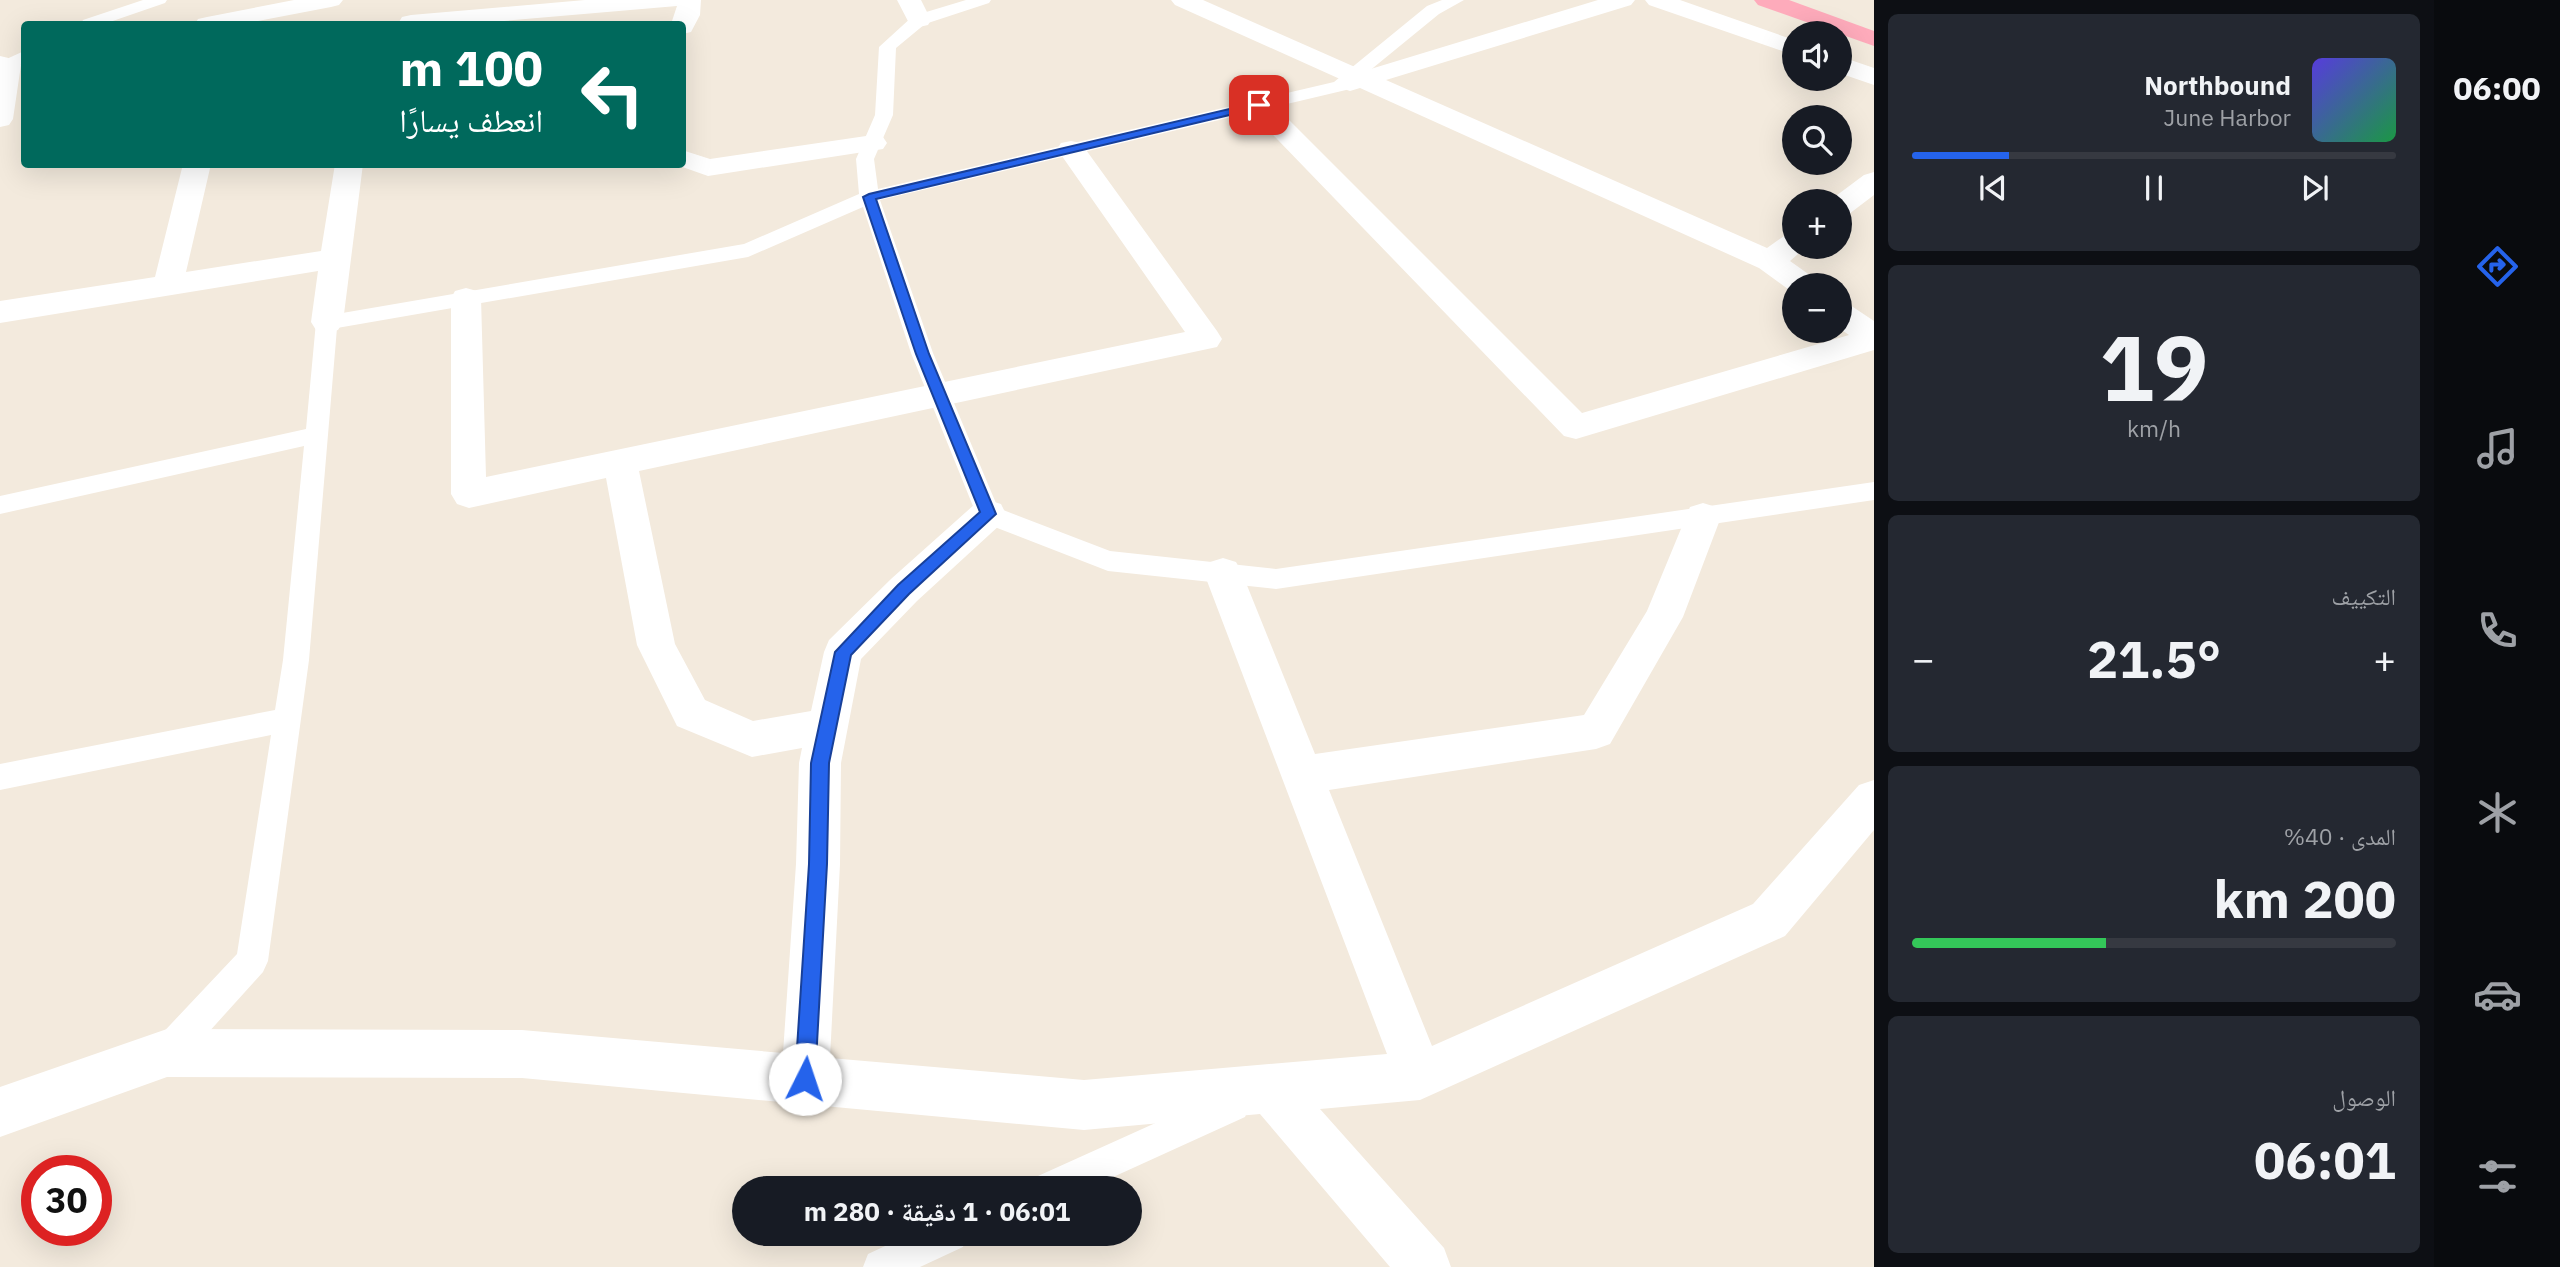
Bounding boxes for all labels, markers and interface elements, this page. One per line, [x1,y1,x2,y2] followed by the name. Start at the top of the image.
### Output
[1782,21,1852,343] map controls
[1782,21,1852,91] button: sound
[399,36,543,99] text: 100 m
[567,49,658,140] icon: left
[2453,67,2541,109] text: 06:00
[2144,68,2291,102] text: Northbound
[1229,75,1289,135] pin
[1240,86,1278,124] icon: arrive
[399,99,543,141] text: انعطف يسارًا
[2163,102,2291,132] text: June Harbor
[1782,105,1852,175] button: search
[1974,169,2012,207] icon: previous
[2135,169,2173,207] icon: pause
[2296,169,2334,207] icon: next
[1782,189,1852,259] button: +
[2473,242,2522,291] icon: directions
[1782,273,1852,343] button: −
[2099,308,2209,426] text: 19
[2127,413,2181,443] text: km/h
[2473,424,2522,473] icon: music
[2331,581,2396,611] text: التكييف
[2473,606,2522,655] icon: phone
[2087,625,2221,692] text: 21.5°
[1912,634,1935,683] text: −
[2373,634,2396,683] text: +
[2473,788,2522,837] icon: climate
[2284,821,2396,851] text: المدى · 40%
[2214,865,2396,932] text: 200 km
[2473,970,2522,1019] icon: car
[768,1042,842,1116] position arrow
[2332,1082,2396,1112] text: الوصول
[2254,1126,2396,1193] text: 06:01
[2473,1152,2522,1201] icon: filters
[21,1155,112,1246] speed limit sign: 30
[804,1194,1070,1228] text: 06:01 · 1 دقيقة · 280 m

